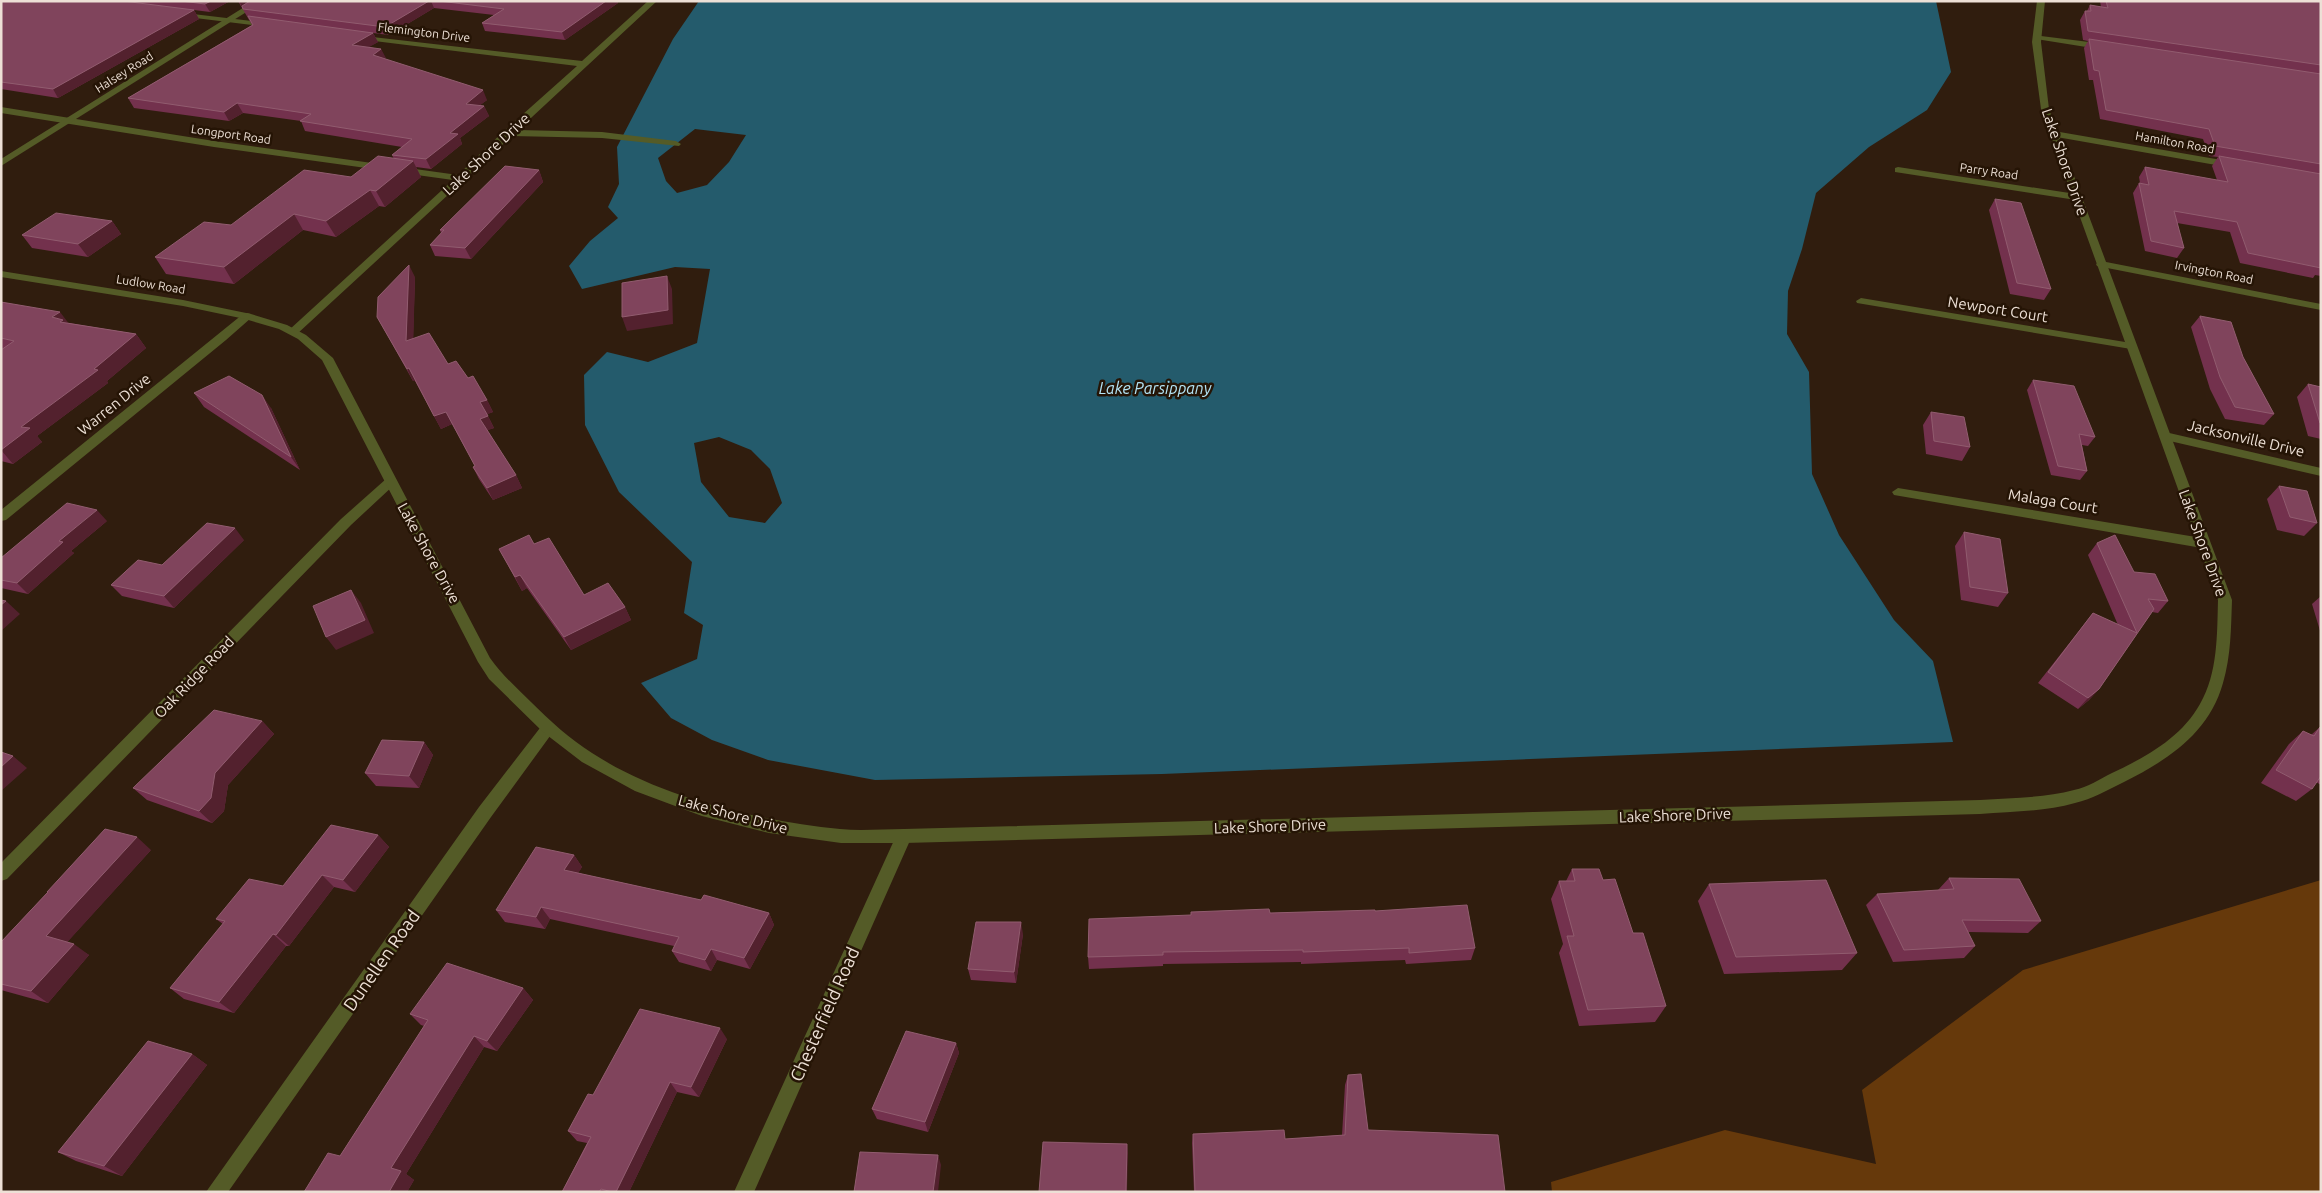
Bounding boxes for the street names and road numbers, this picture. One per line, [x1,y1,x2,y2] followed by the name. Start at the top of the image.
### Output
[377,20,471,44] street label: Flemington Drive
[93,49,155,95] street label: Halsey Road
[2039,106,2091,218] street label: Lake Shore Drive
[439,109,533,199] street label: Lake Shore Drive
[190,122,272,146] street label: Longport Road
[2135,129,2215,155] street label: Hamilton Road
[1959,160,2019,182] street label: Parry Road
[2174,258,2254,286] street label: Irvington Road
[115,272,187,296] street label: Ludlow Road
[1947,293,2049,325] street label: Newport Court
[74,370,154,438] street label: Warren Drive
[2186,416,2306,460] street label: Jacksonville Drive
[2007,486,2099,516] street label: Malaga Court
[2176,487,2230,599] street label: Lake Shore Drive
[394,500,464,606] street label: Lake Shore Drive
[151,633,237,721] street label: Oak Ridge Road
[676,791,790,837] street label: Lake Shore Drive
[1619,805,1731,825] street label: Lake Shore Drive
[1214,816,1326,836] street label: Lake Shore Drive
[339,906,423,1014] street label: Dunellen Road
[785,944,863,1084] street label: Chesterfield Road

